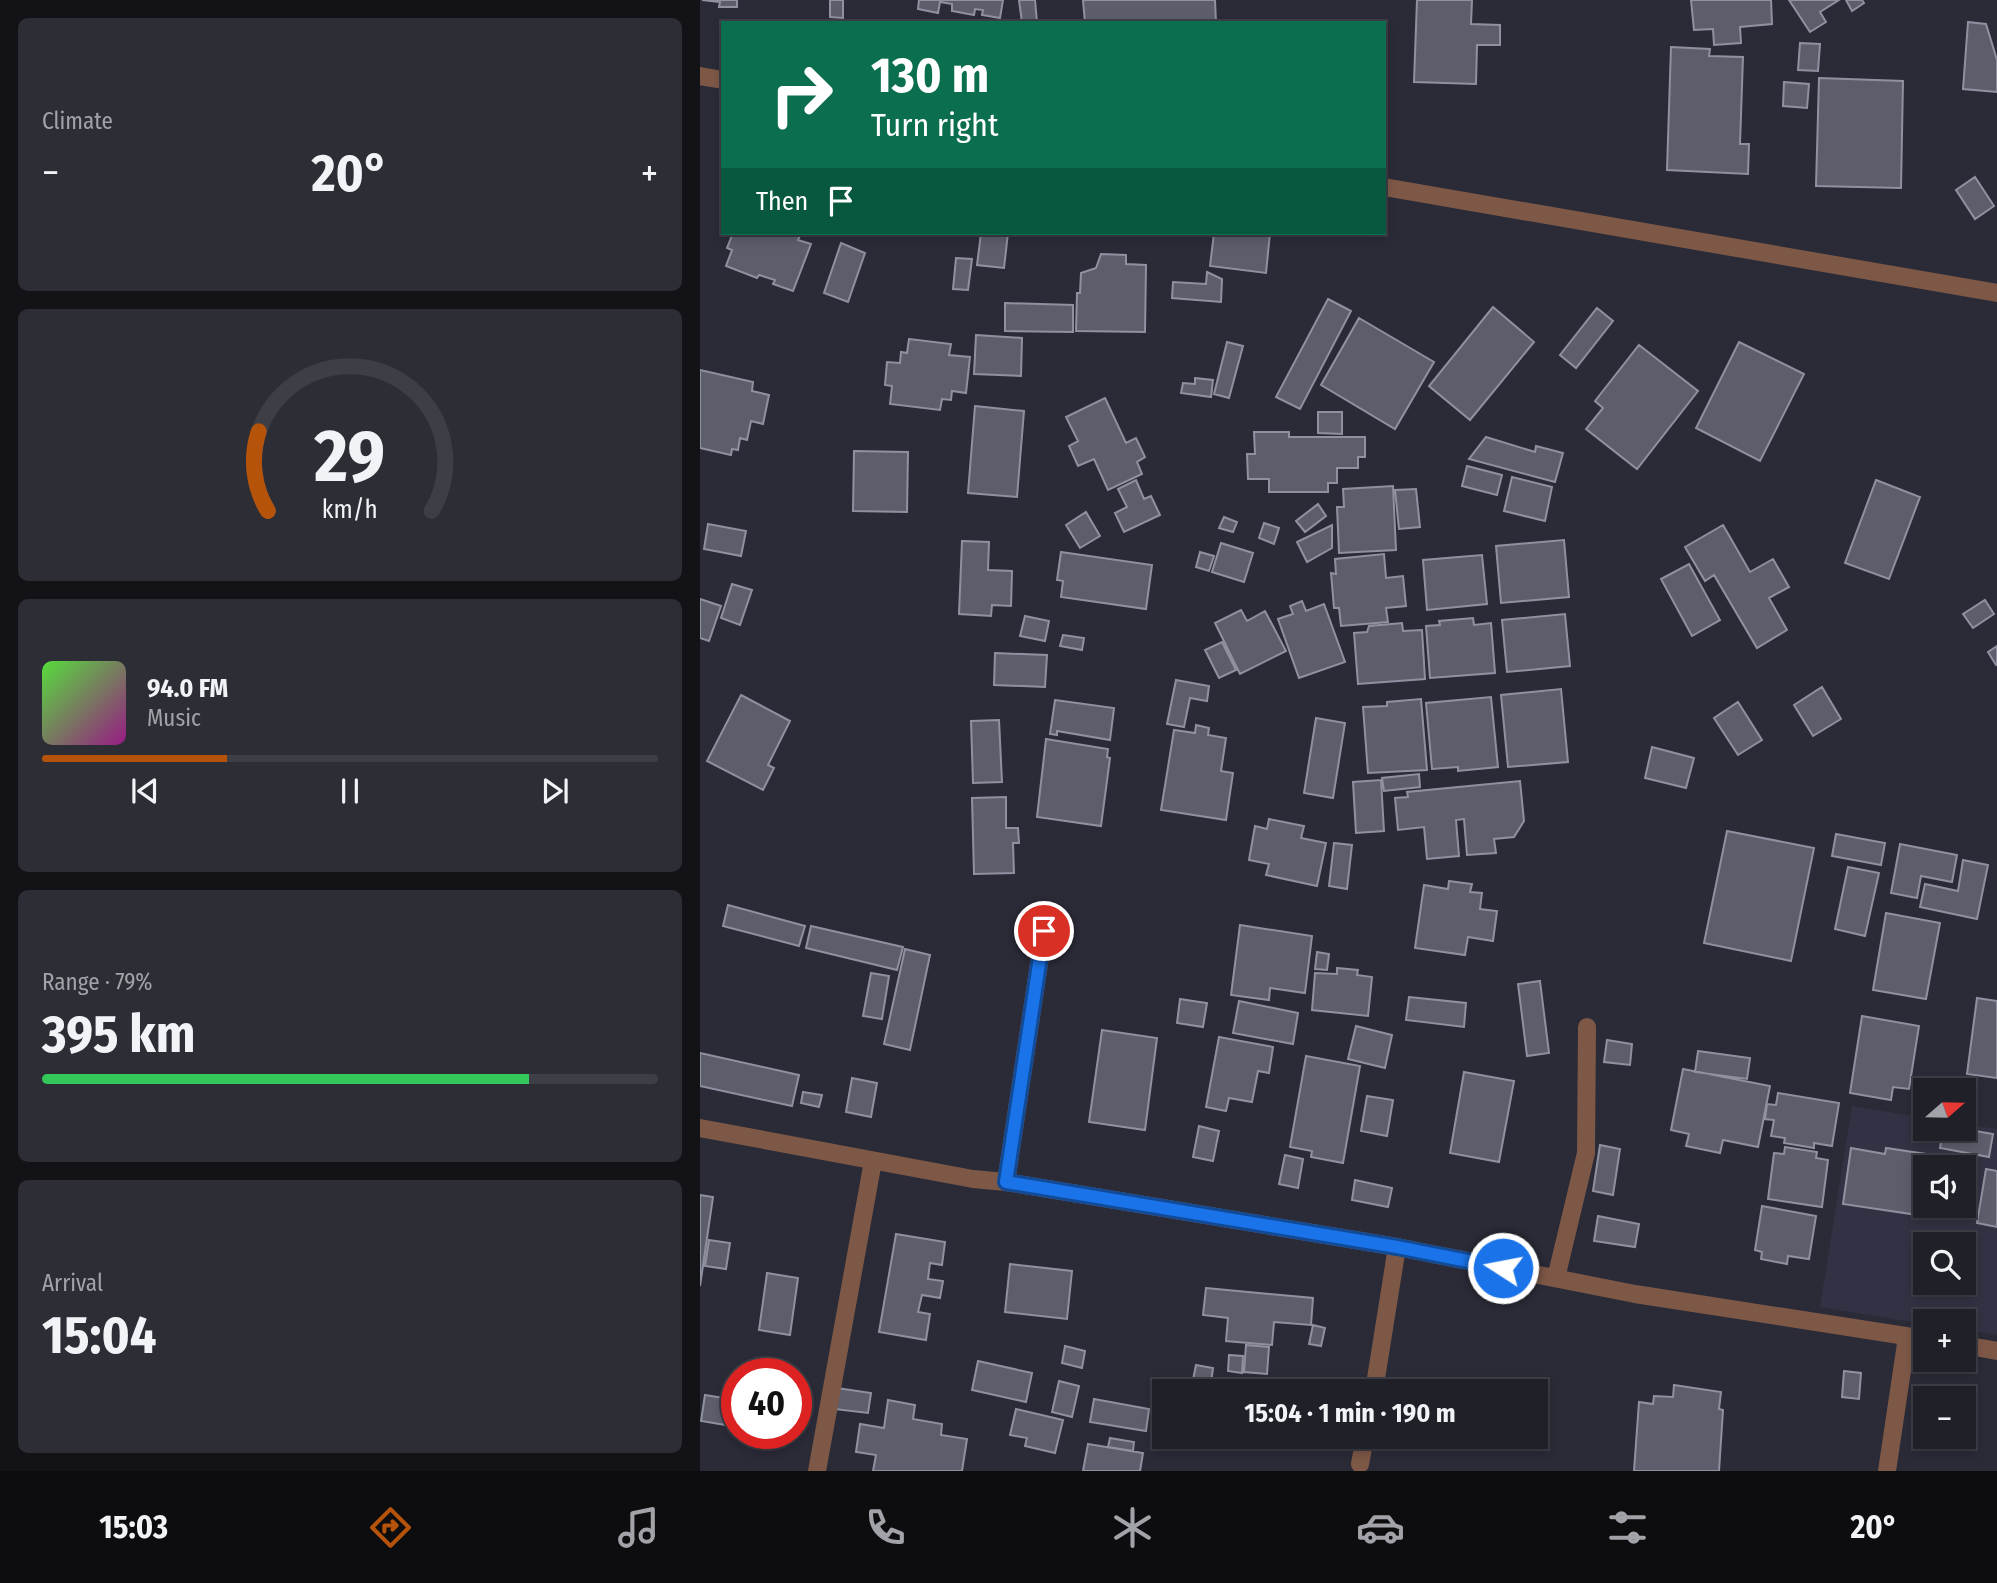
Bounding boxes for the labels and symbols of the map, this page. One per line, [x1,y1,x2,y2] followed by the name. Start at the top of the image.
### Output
[1014,901,1074,961] pin
[1913,1078,1976,1141] north arrow
[1466,1231,1540,1305] position arrow
[721,1358,812,1449] speed limit sign: 40

